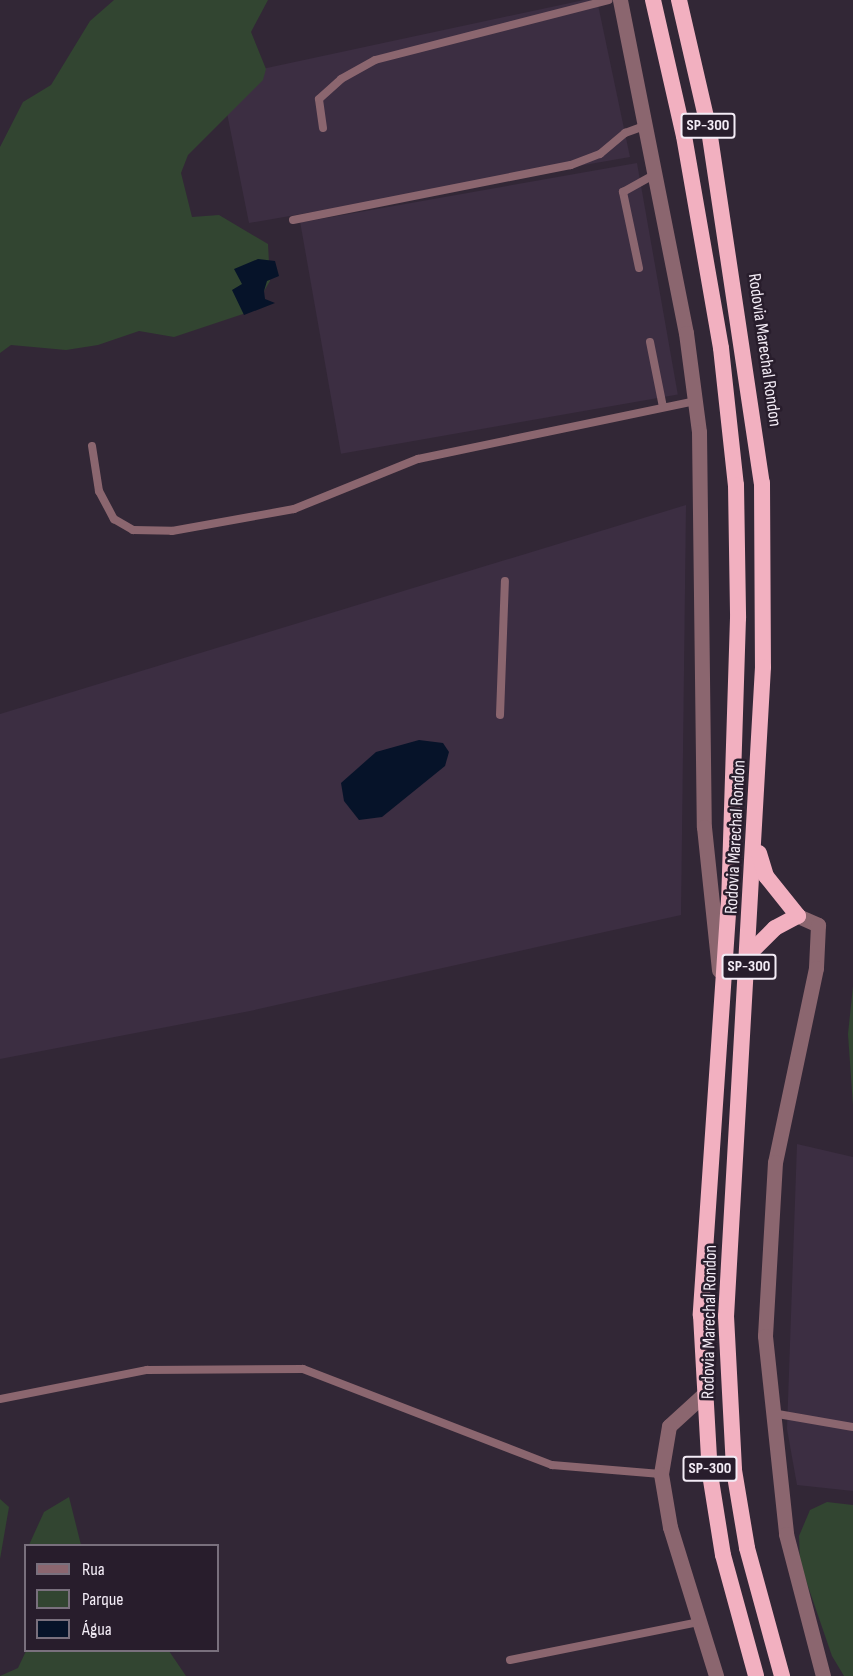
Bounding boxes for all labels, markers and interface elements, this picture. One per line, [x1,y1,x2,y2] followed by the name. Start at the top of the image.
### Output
[680,113,736,139] road number: SP-300
[743,272,785,428] street label: Rodovia Marechal Rondon
[721,759,751,915] street label: Rodovia Marechal Rondon
[720,954,777,980] road number: SP-300
[698,1245,722,1399] street label: Rodovia Marechal Rondon
[682,1456,738,1482] road number: SP-300
[24,1544,219,1652] legend
[82,1559,105,1580] text: Rua
[82,1589,123,1610] text: Parque
[82,1619,112,1640] text: Água

